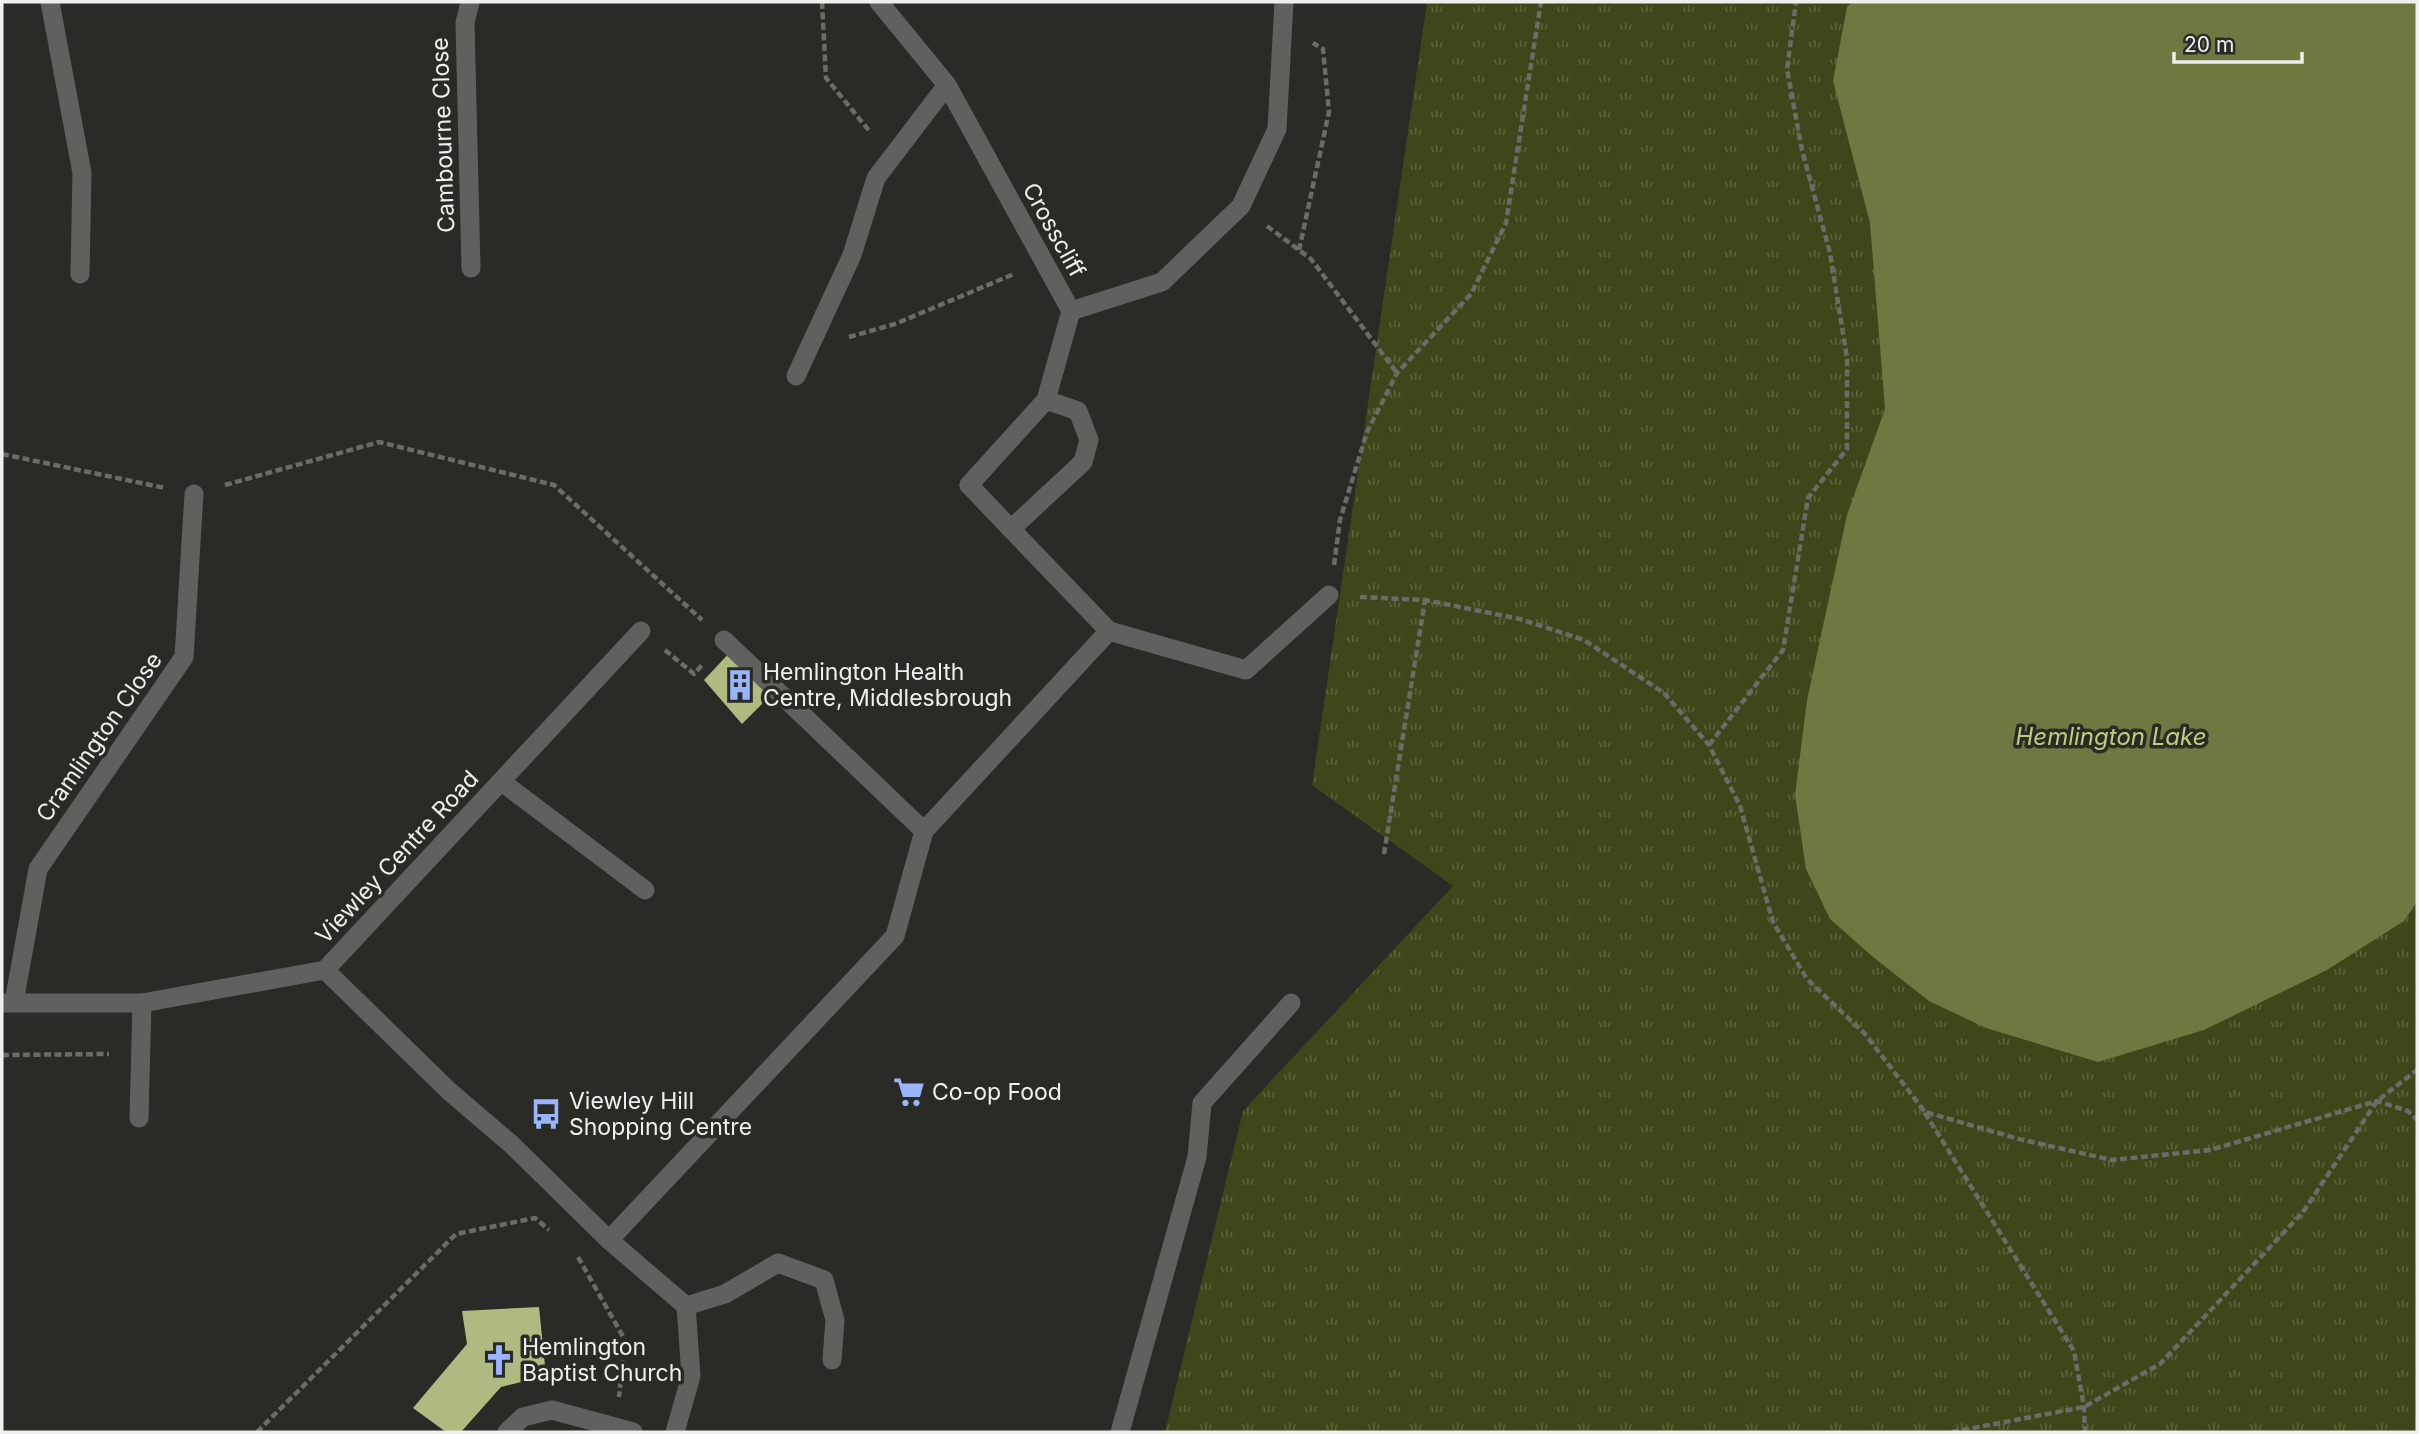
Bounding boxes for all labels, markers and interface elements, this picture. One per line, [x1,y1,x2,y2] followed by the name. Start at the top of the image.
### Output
[2174,21,2302,65] scale bar
[2184,32,2234,57] text: 20 m
[426,37,460,233] street label: Cambourne Close
[1017,178,1092,282] street label: Crosscliff
[30,647,168,827] street label: Cramlington Close
[763,658,1012,712] place label: Hemlington Health Centre, Middlesbrough
[723,668,757,702] building icon: Hemlington Health Centre, Middlesbrough
[2016,722,2206,751] water label: Hemlington Lake
[310,765,484,949] street label: Viewley Centre Road
[892,1075,926,1109] supermarket icon: Co-op Food
[932,1078,1062,1106] place label: Co-op Food
[569,1087,752,1141] place label: Viewley Hill Shopping Centre
[529,1097,563,1131] bus stop icon: Viewley Hill Shopping Centre
[522,1333,682,1387] place label: Hemlington Baptist Church
[482,1343,516,1377] church icon: Hemlington Baptist Church

